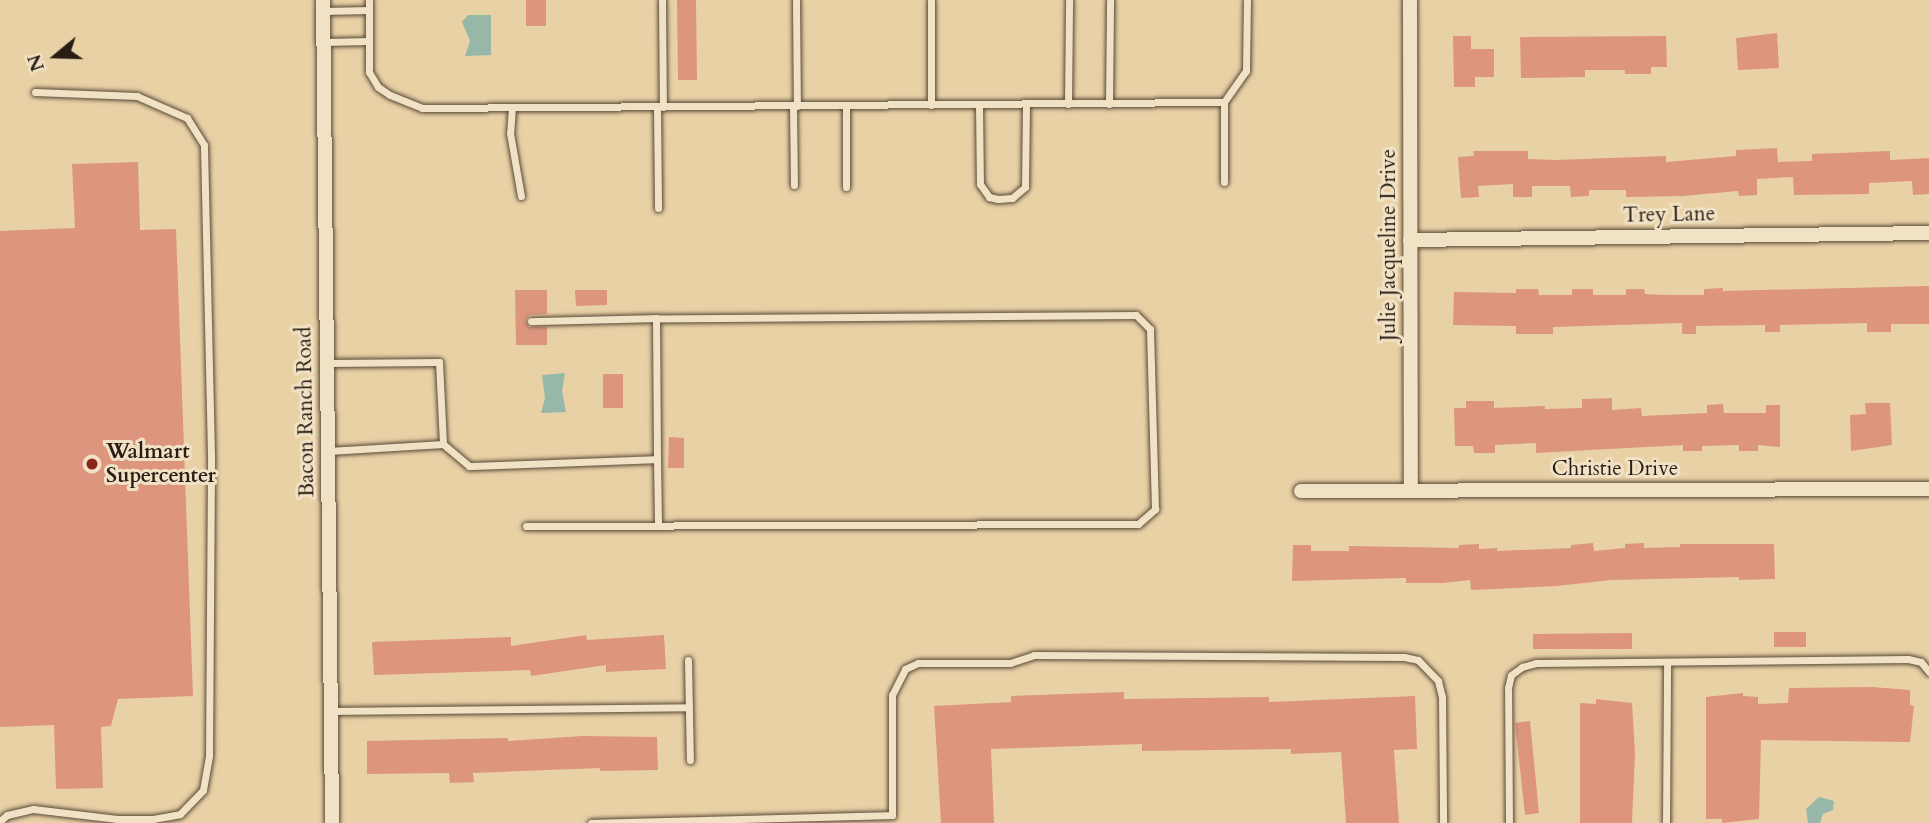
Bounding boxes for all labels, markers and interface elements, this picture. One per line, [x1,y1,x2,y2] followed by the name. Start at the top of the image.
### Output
[21,21,91,91] north arrow
[21,51,51,75] text: N
[1376,149,1402,341] street label: Julie Jacqueline Drive
[1622,202,1716,228] street label: Trey Lane
[292,327,320,497] street label: Bacon Ranch Road
[106,439,216,489] place label: Walmart Supercenter
[84,456,100,472] marker: Walmart Supercenter
[1552,456,1678,482] street label: Christie Drive

